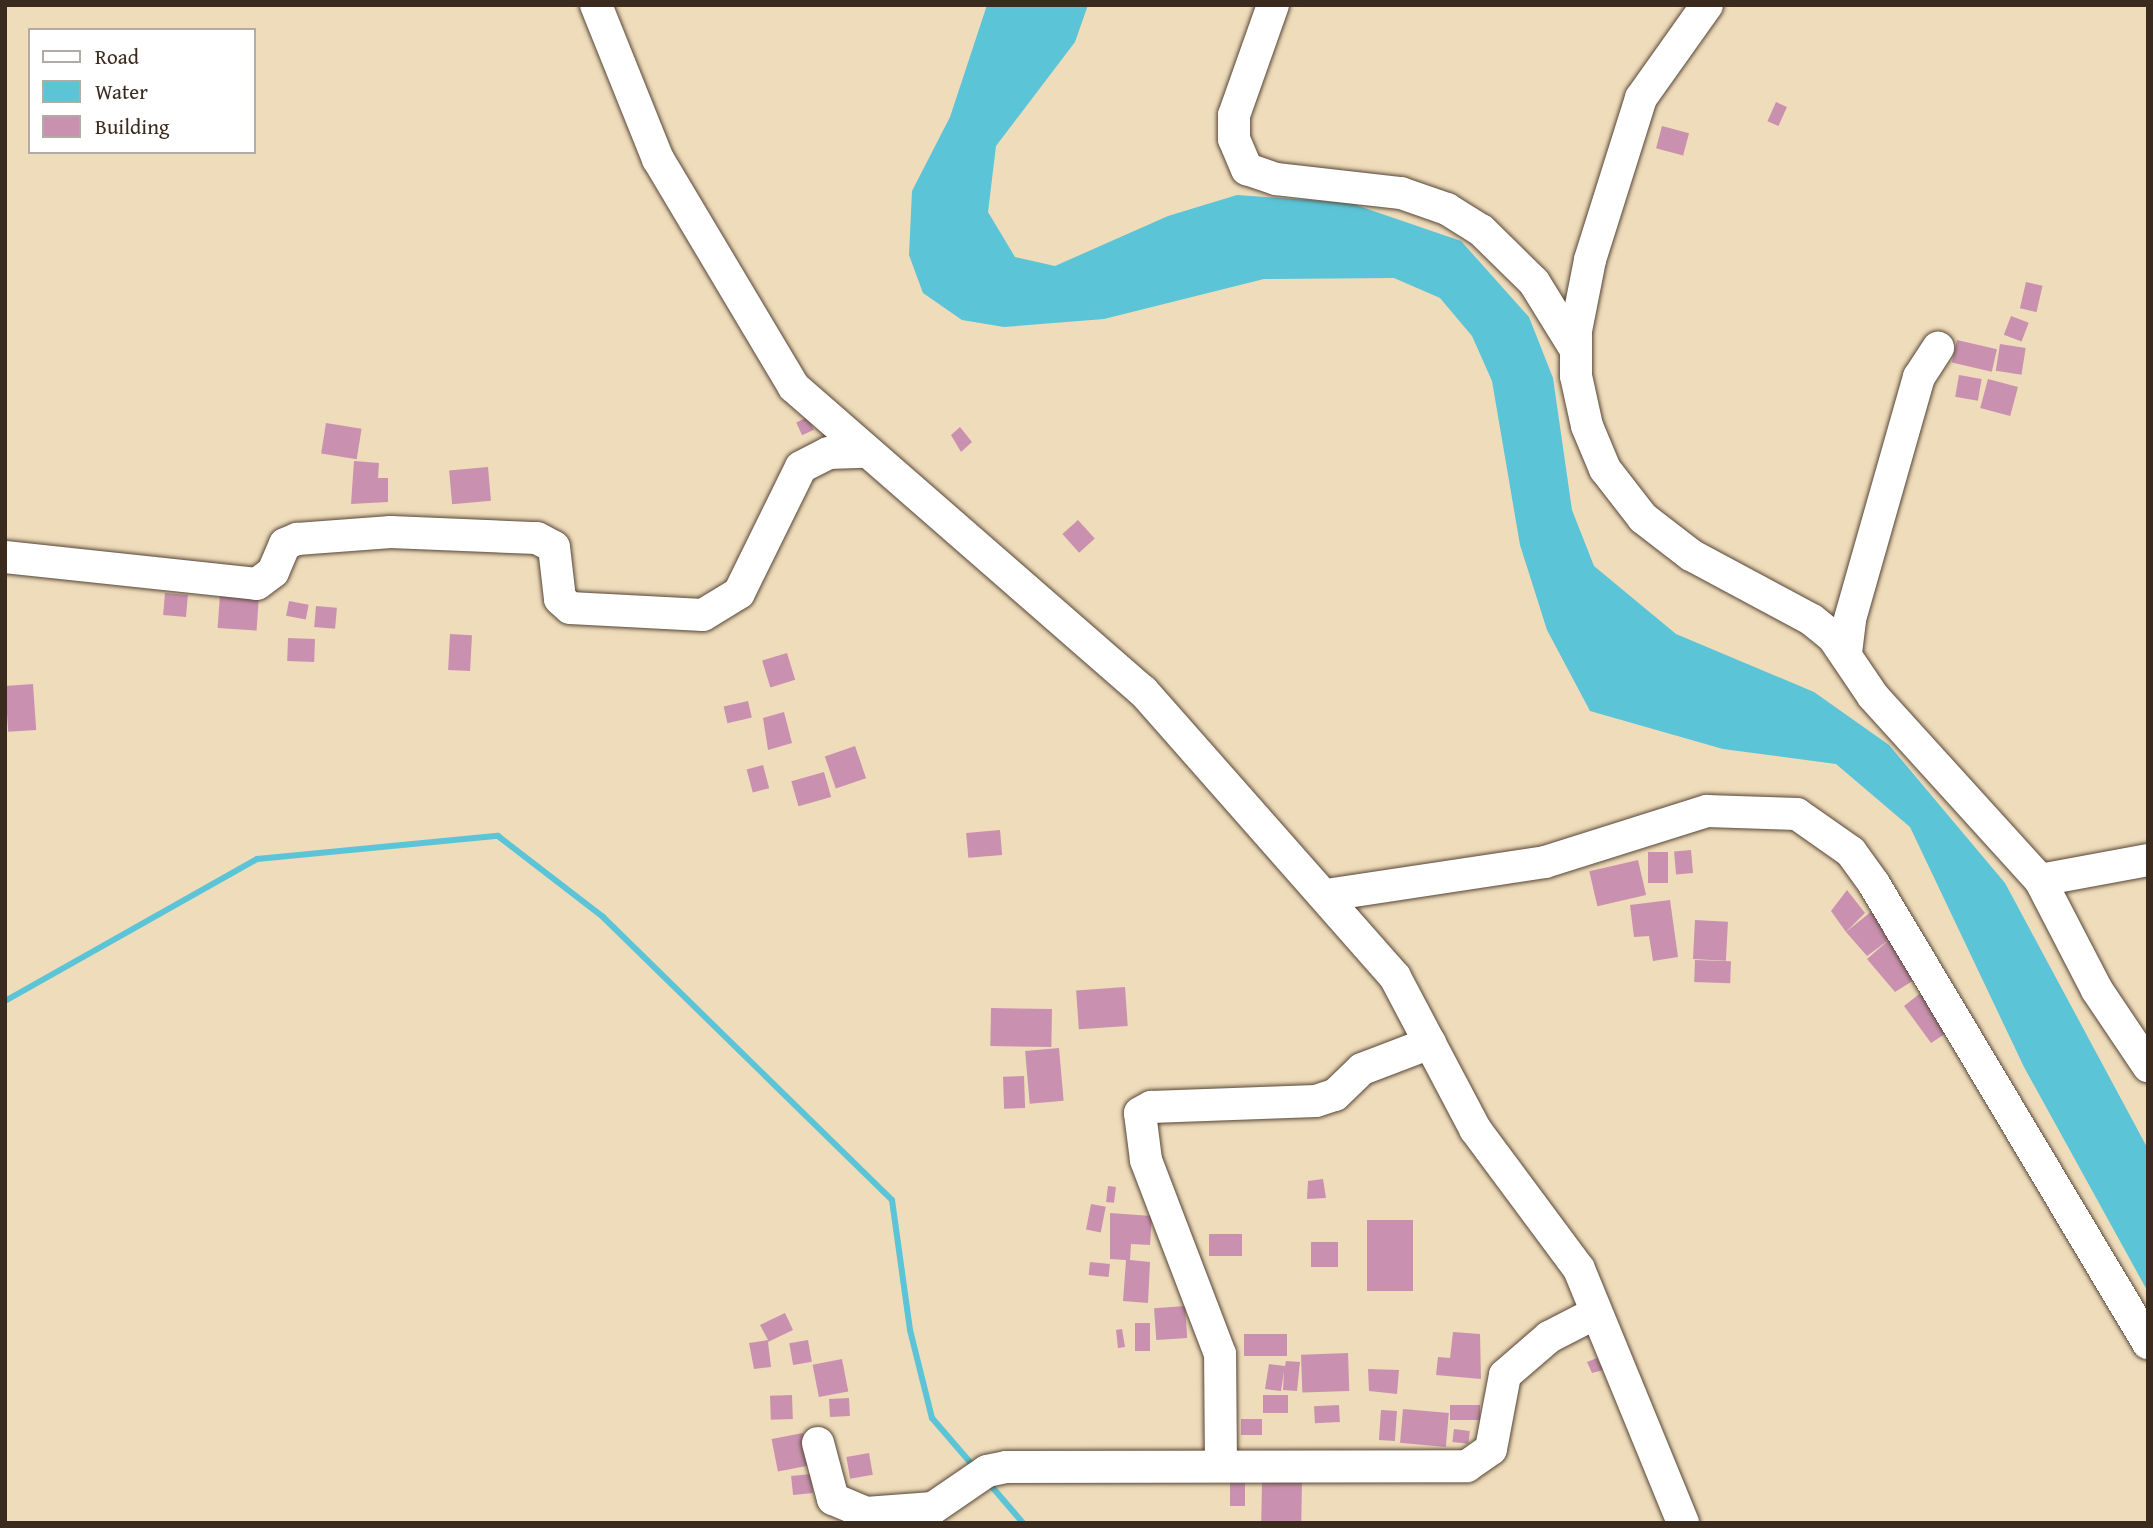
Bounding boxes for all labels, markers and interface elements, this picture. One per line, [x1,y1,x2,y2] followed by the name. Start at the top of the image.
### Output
[28,28,256,154] legend
[95,41,139,72] text: Road
[95,76,148,107] text: Water
[95,111,169,142] text: Building

